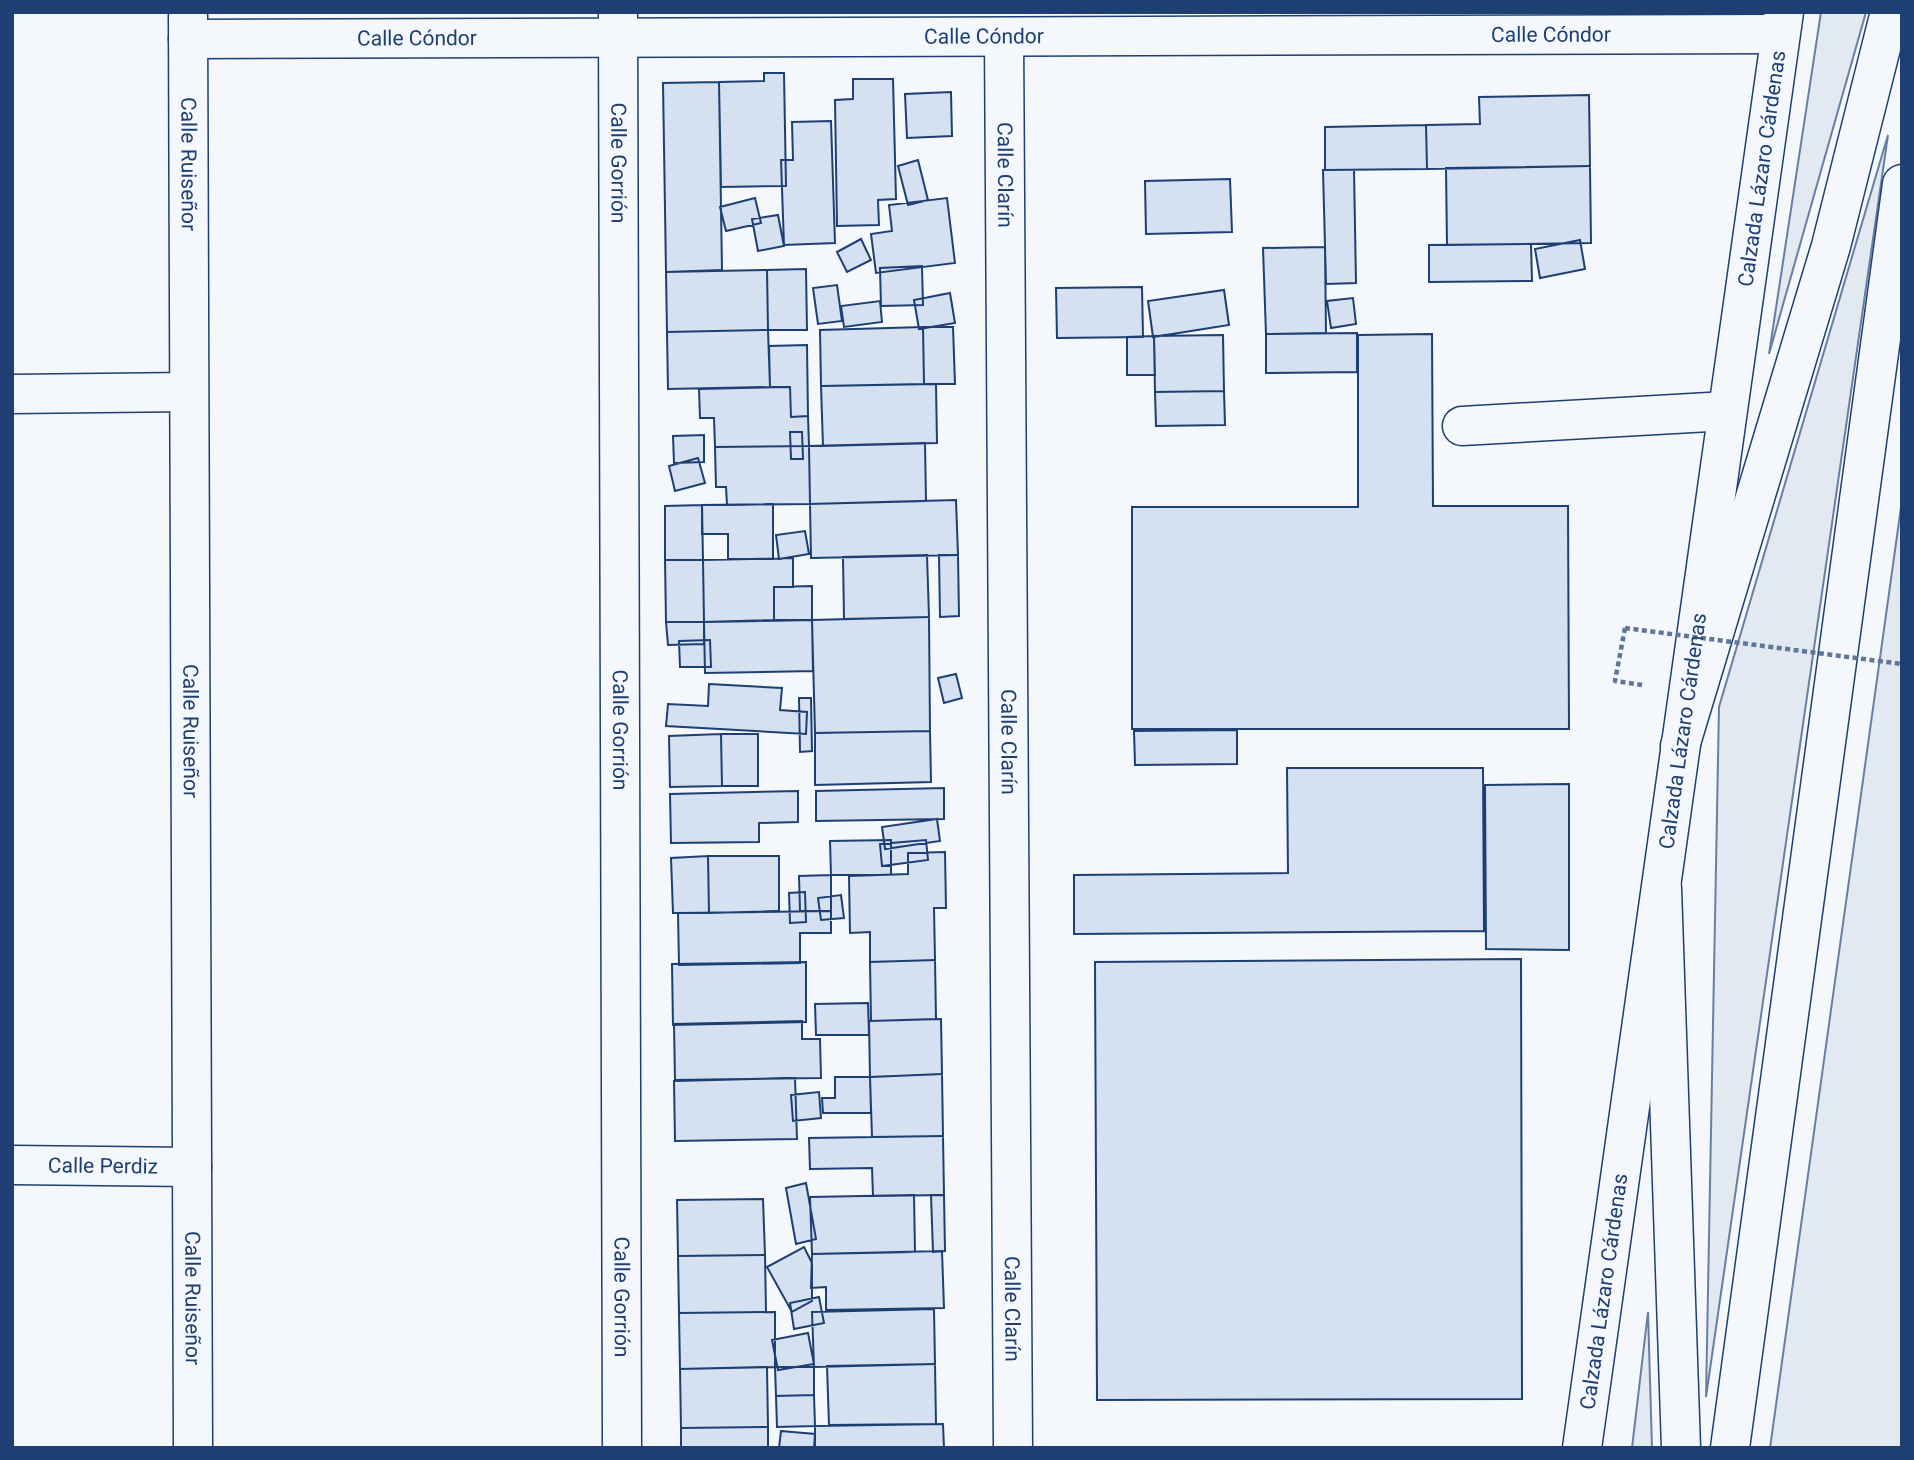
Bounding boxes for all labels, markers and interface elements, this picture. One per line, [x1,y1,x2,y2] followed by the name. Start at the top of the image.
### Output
[1491,23,1611,47] street label: Calle Cóndor
[924,24,1044,49] street label: Calle Cóndor
[357,26,477,50] street label: Calle Cóndor
[1733,49,1790,288] street label: Calzada Lázaro Cárdenas
[176,97,201,231] street label: Calle Ruiseñor
[606,102,631,224] street label: Calle Gorrión
[993,122,1017,228] street label: Calle Clarín
[1654,611,1711,851] street label: Calzada Lázaro Cárdenas
[178,664,203,798] street label: Calle Ruiseñor
[608,669,632,790] street label: Calle Gorrión
[996,689,1021,795] street label: Calle Clarín
[48,1153,158,1179] street label: Calle Perdiz
[1576,1172,1632,1411] street label: Calzada Lázaro Cárdenas
[180,1231,205,1365] street label: Calle Ruiseñor
[609,1236,634,1357] street label: Calle Gorrión
[1000,1256,1024,1362] street label: Calle Clarín

